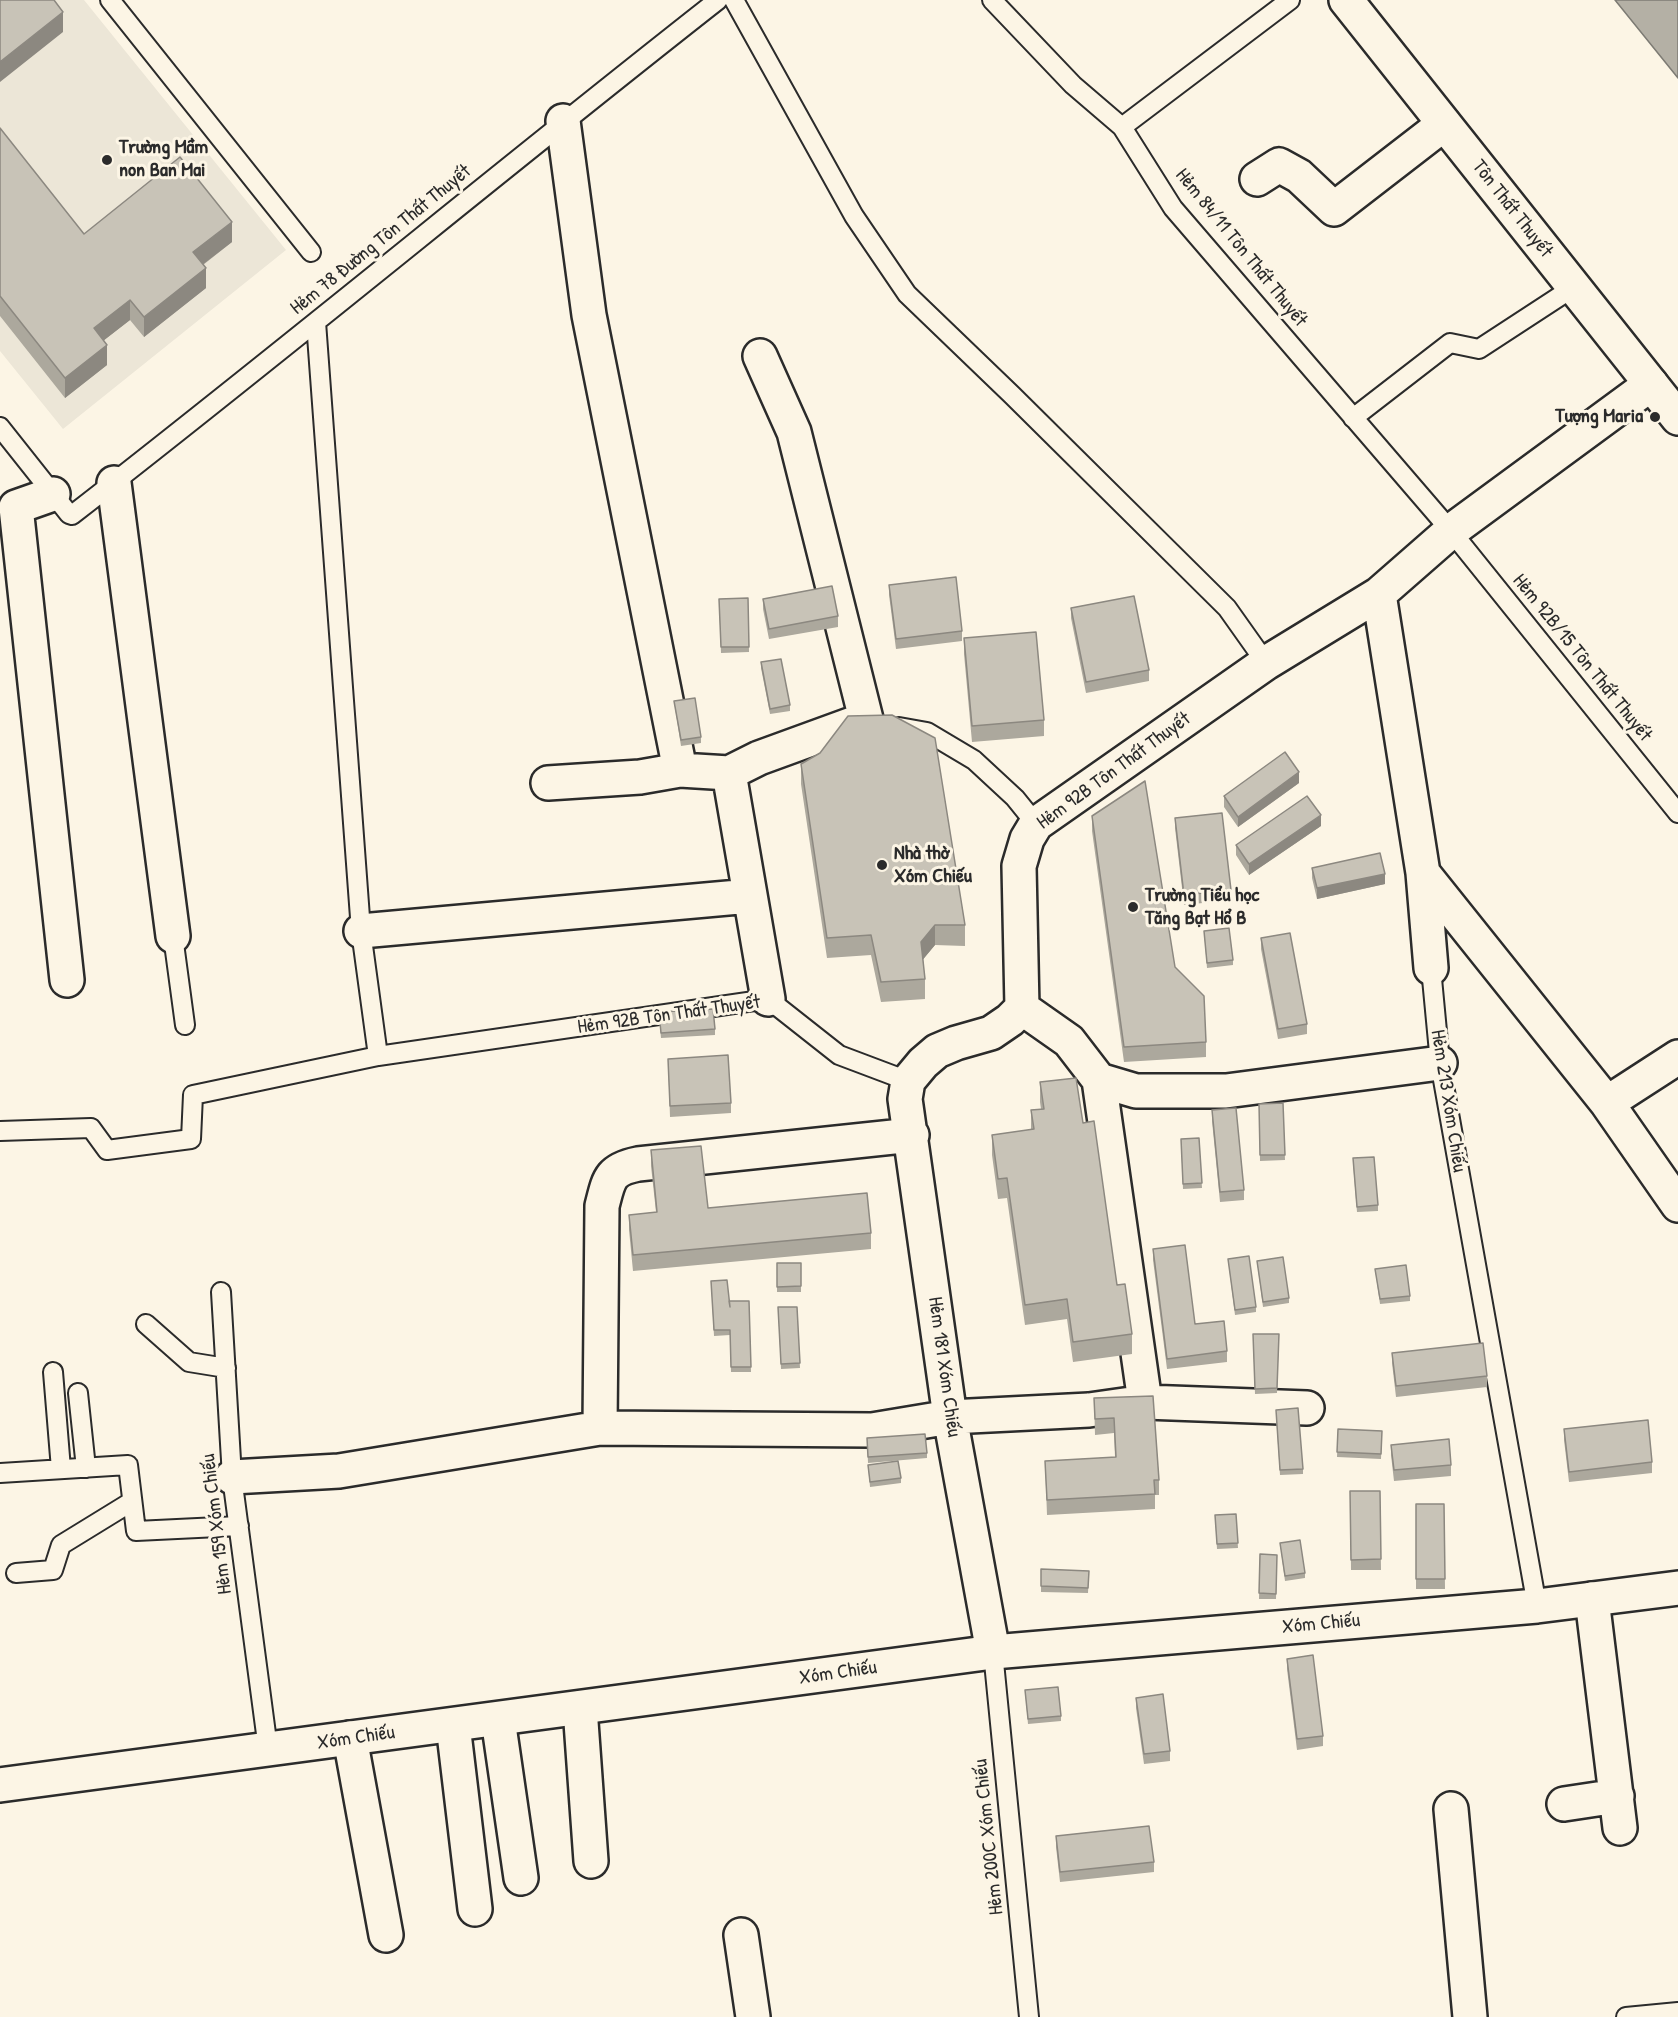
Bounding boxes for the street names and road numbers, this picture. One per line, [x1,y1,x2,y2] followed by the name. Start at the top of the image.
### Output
[1466,155,1558,263] street label: Tôn Thất Thuyết
[286,160,476,320] street label: Hẻm 78 Đường Tôn Thất Thuyết
[1170,164,1312,332] street label: Hẻm 84/11 Tôn Thất Thuyết
[1507,569,1657,747] street label: Hẻm 92B/15 Tôn Thất Thuyết
[1032,707,1196,835] street label: Hẻm 92B Tôn Thất Thuyết
[576,990,762,1040] street label: Hẻm 92B Tôn Thất Thuyết
[1425,1028,1471,1174] street label: Hẻm 213 Xóm Chiếu
[922,1295,966,1439] street label: Hẻm 181 Xóm Chiếu
[196,1452,238,1596] street label: Hẻm 159 Xóm Chiếu
[1281,1609,1361,1639] street label: Xóm Chiếu
[798,1656,878,1690] street label: Xóm Chiếu
[316,1721,396,1755] street label: Xóm Chiếu
[969,1758,1009,1916] street label: Hẻm 200C Xóm Chiếu

